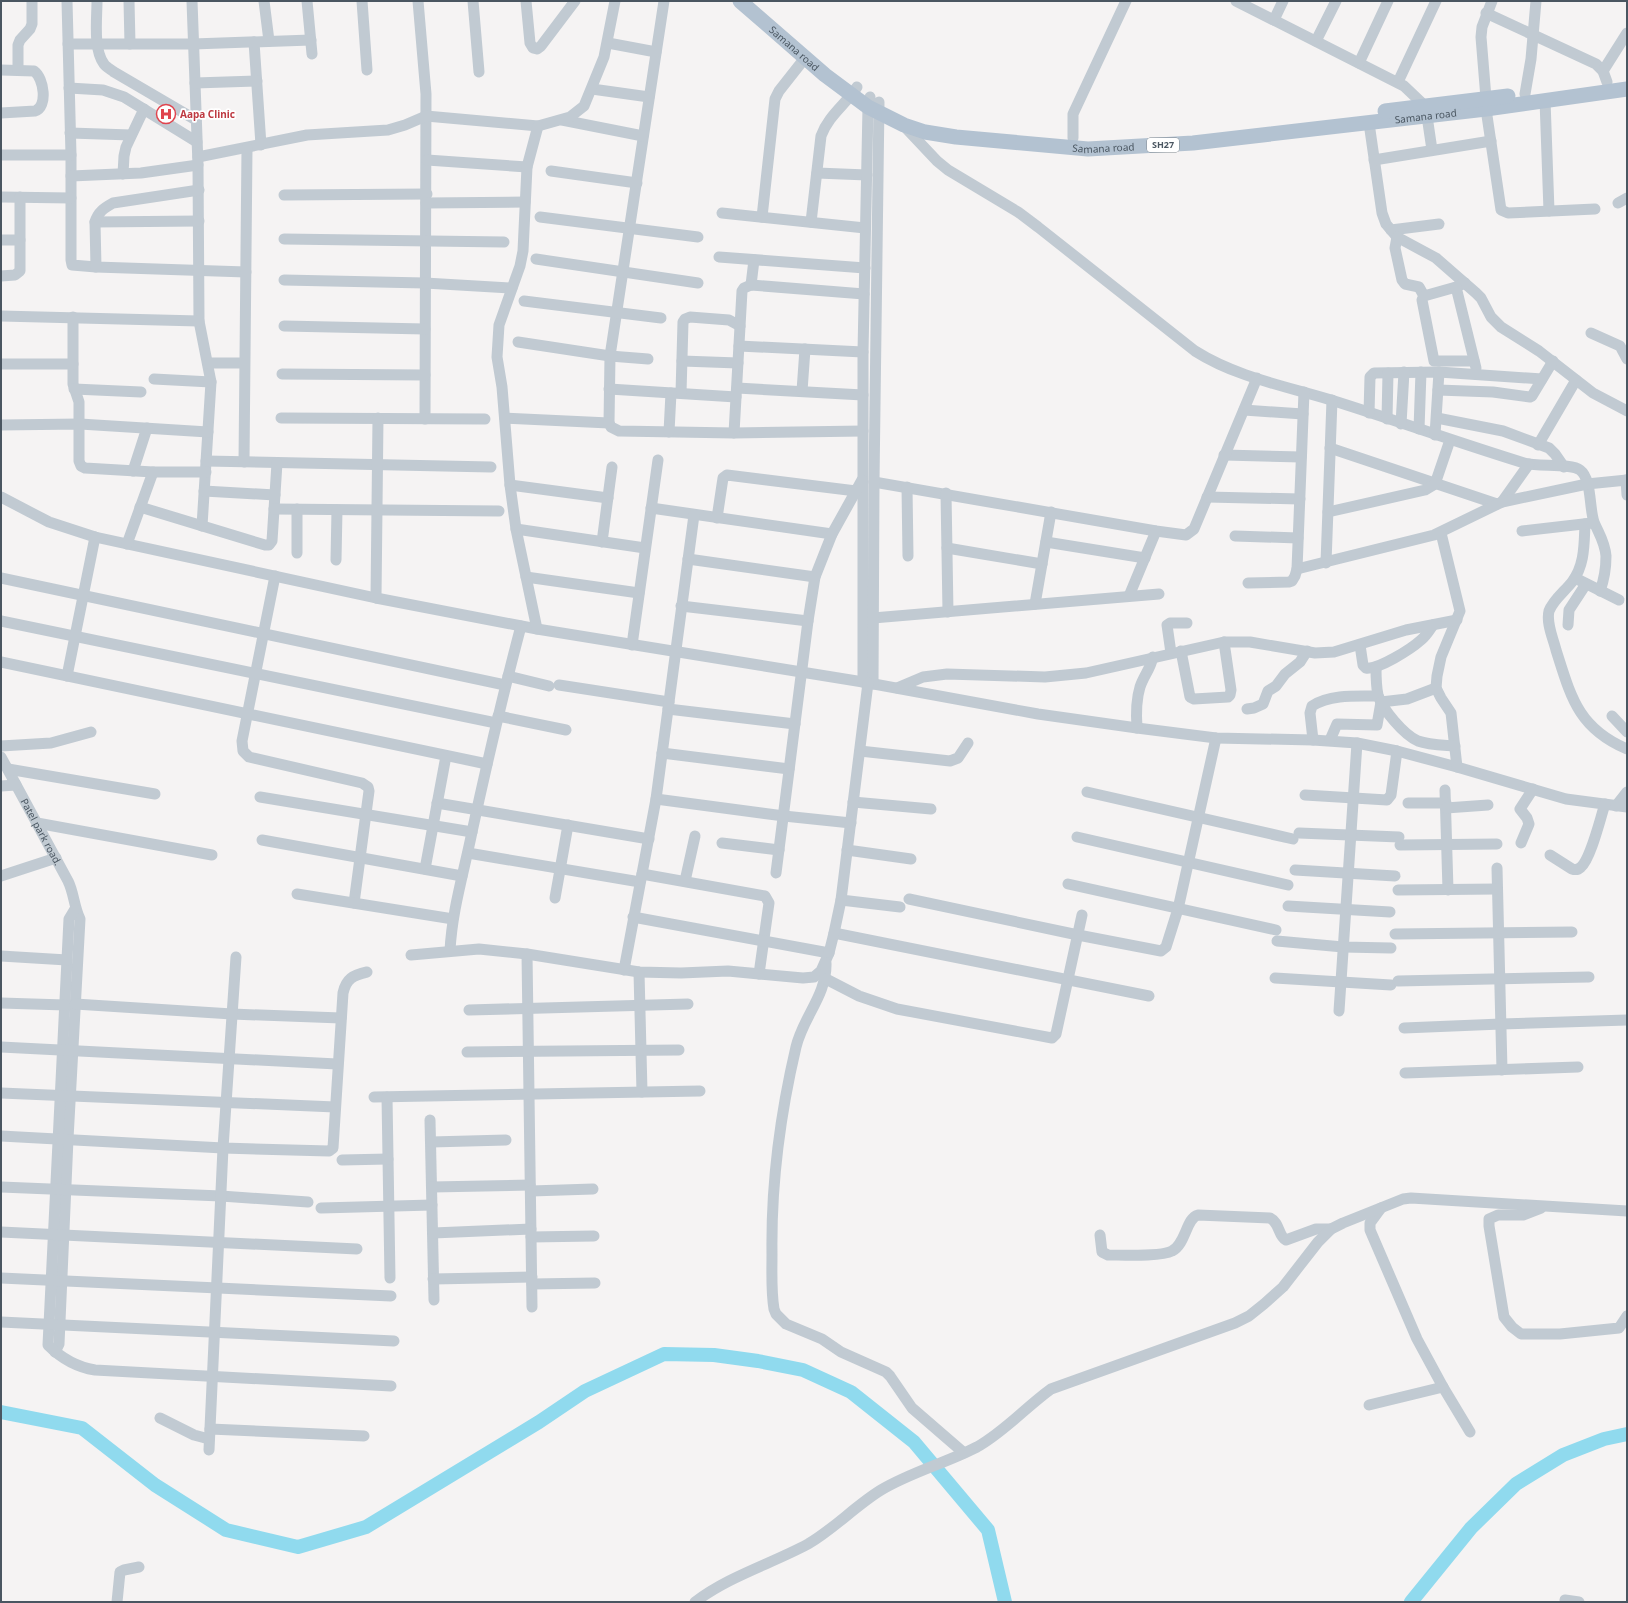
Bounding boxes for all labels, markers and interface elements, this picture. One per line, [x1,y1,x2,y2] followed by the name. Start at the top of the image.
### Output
[766,23,822,74] street label: Samana road
[155,103,177,125] hospital icon: Aapa Clinic
[1394,105,1457,127] street label: Samana road
[180,107,235,121] place label: Aapa Clinic
[1147,138,1179,152] road number: SH27
[1072,139,1135,156] street label: Samana road
[18,796,65,868] street label: Patel park road.

